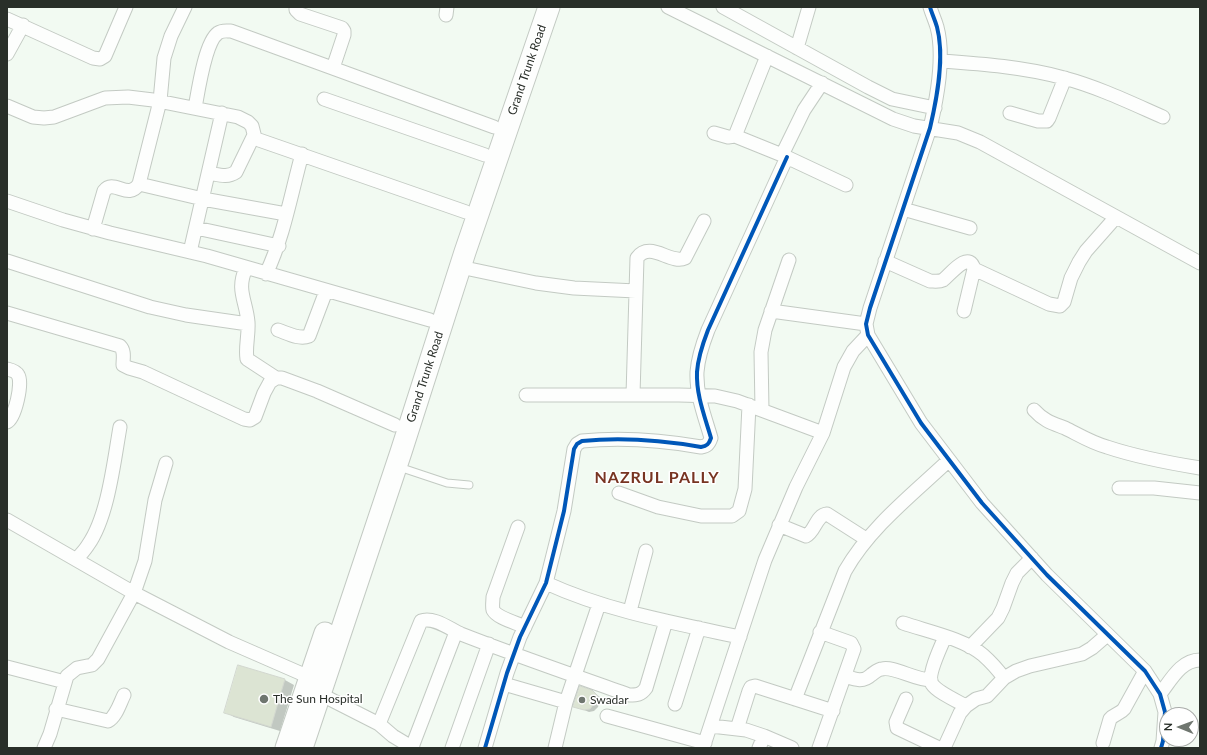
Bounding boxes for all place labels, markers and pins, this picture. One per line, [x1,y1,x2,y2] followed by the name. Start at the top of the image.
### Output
[273,692,363,706] place label: The Sun Hospital
[258,693,270,705] marker: The Sun Hospital
[590,693,629,707] place label: Swadar
[577,695,587,705] marker: Swadar

